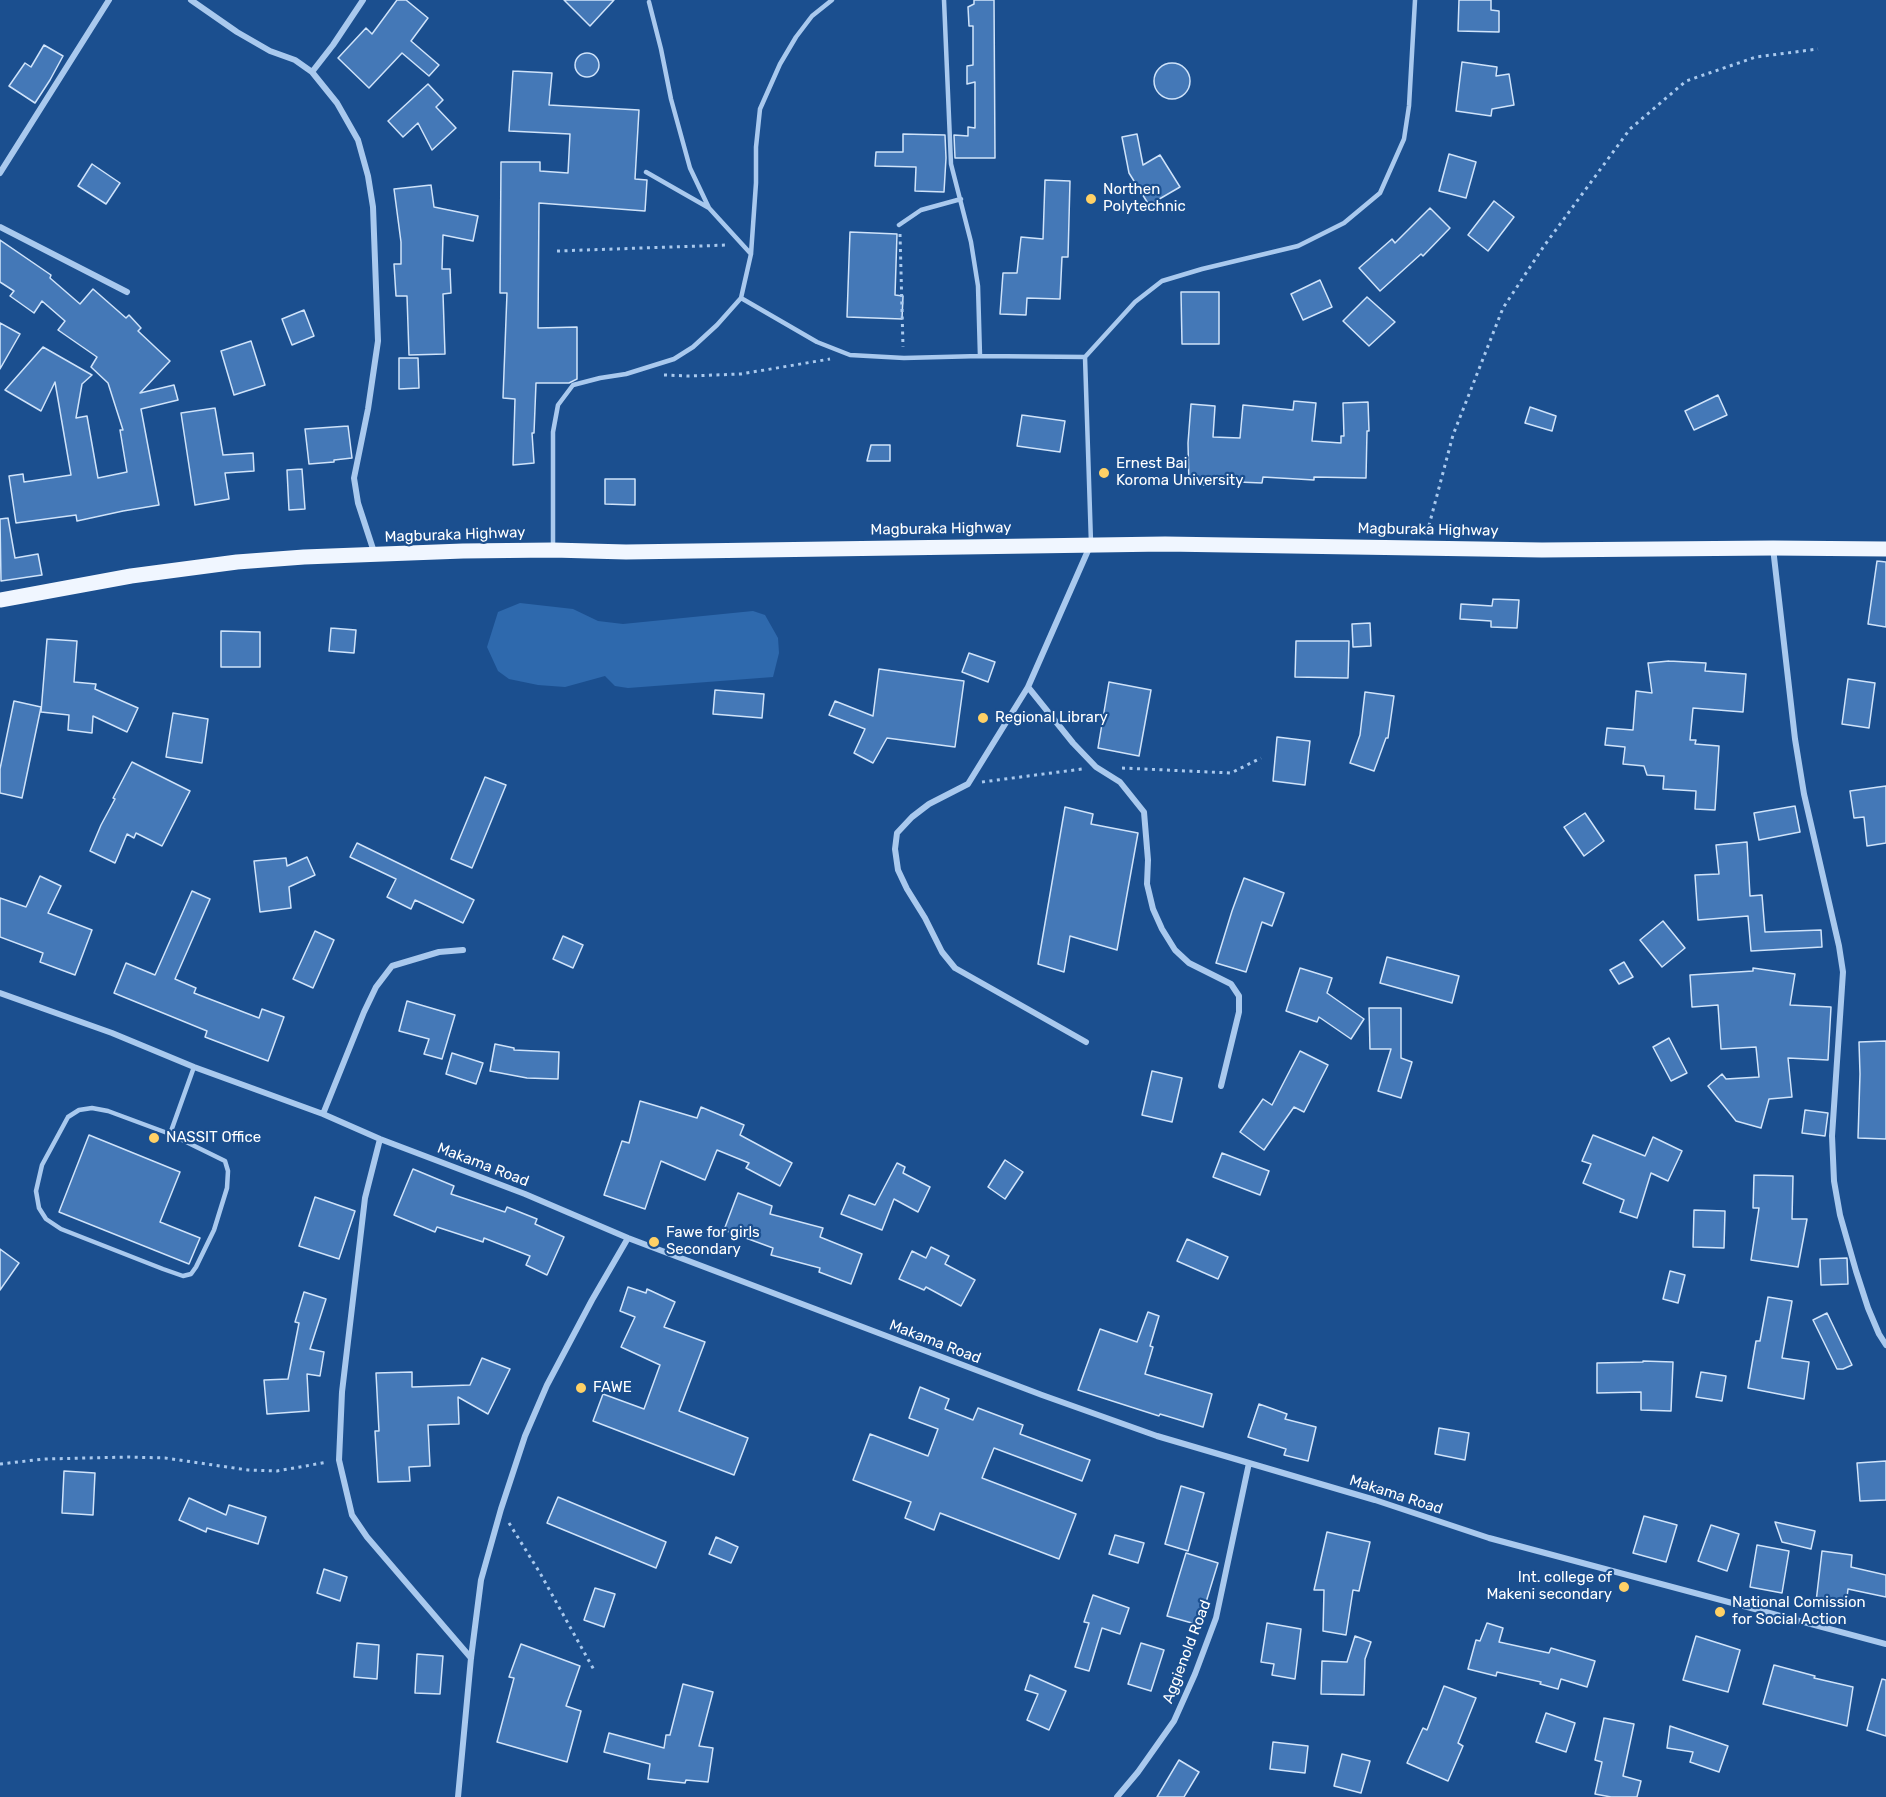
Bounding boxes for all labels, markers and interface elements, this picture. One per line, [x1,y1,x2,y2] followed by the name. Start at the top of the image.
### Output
[1103,181,1186,216] place label: Northen Polytechnic
[1084,192,1098,206] marker: Northen Polytechnic
[1116,455,1243,490] place label: Ernest Bai Koroma University
[1097,466,1111,480] marker: Ernest Bai Koroma University
[870,519,1012,539] street label: Magburaka Highway
[1357,520,1499,540] street label: Magburaka Highway
[384,524,526,546] street label: Magburaka Highway
[995,709,1108,727] place label: Regional Library
[976,711,990,725] marker: Regional Library
[166,1129,261,1147] place label: NASSIT Office
[147,1131,161,1145] marker: NASSIT Office
[435,1139,531,1191] street label: Makama Road
[666,1224,760,1259] place label: Fawe for girls Secondary
[647,1235,661,1249] marker: Fawe for girls Secondary
[887,1316,983,1368] street label: Makama Road
[593,1379,632,1397] place label: FAWE
[574,1381,588,1395] marker: FAWE
[1347,1471,1445,1519] street label: Makama Road
[1486,1569,1612,1604] place label: Int. college of Makeni secondary
[1617,1580,1631,1594] marker: Int. college of Makeni secondary
[1732,1594,1866,1629] place label: National Comission for Social Action
[1159,1598,1215,1706] street label: Aggienold Road
[1713,1605,1727,1619] marker: National Comission for Social Action

